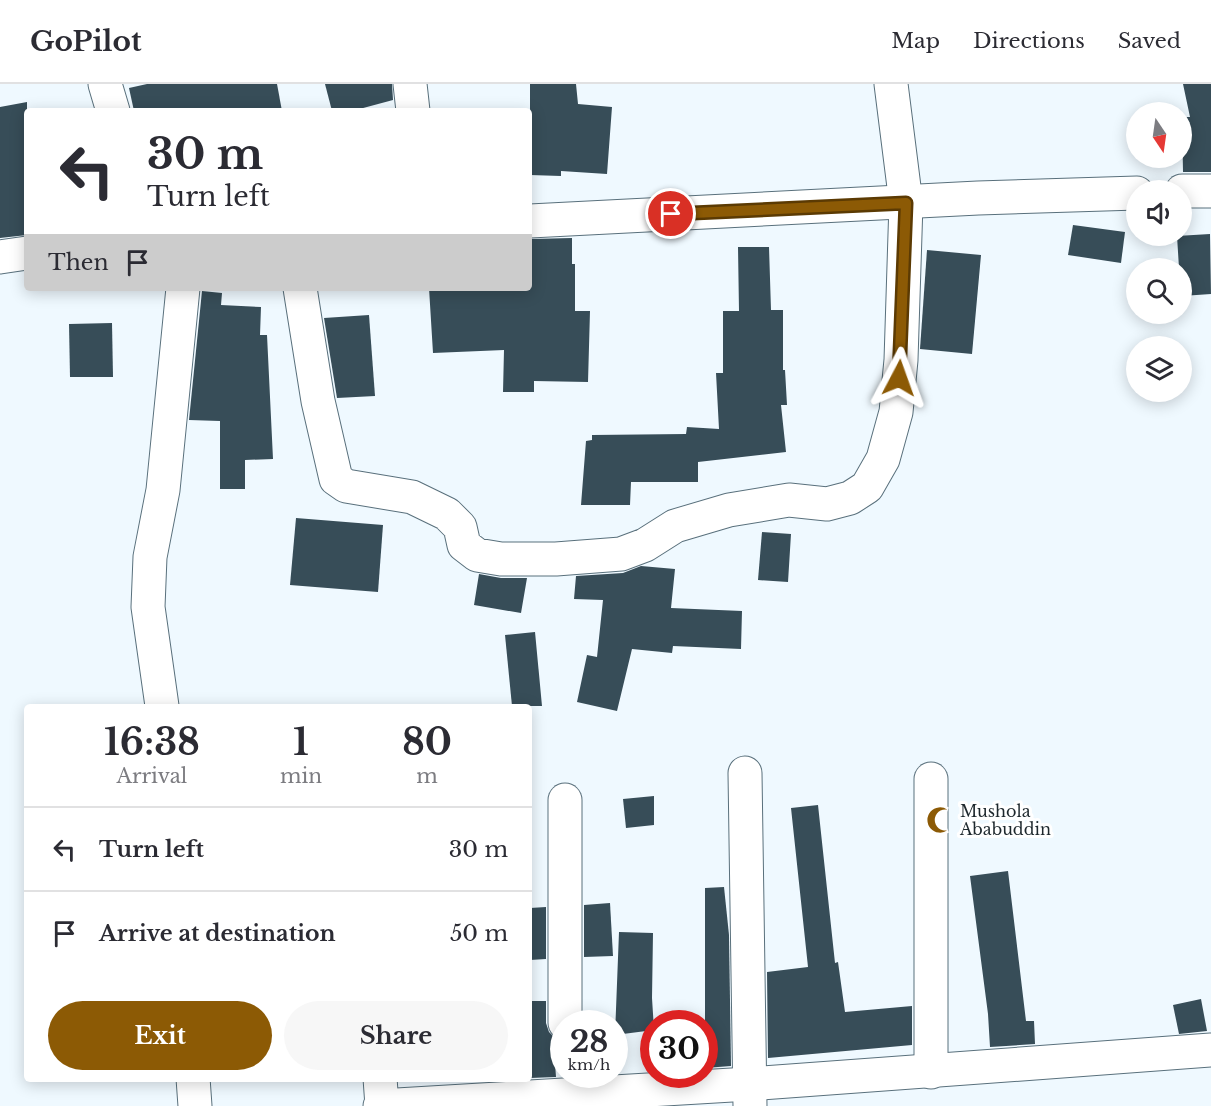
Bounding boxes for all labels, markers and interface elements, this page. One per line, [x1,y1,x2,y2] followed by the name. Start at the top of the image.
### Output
[30,24,142,59] text: GoPilot
[891,28,940,54] text: Map
[973,28,1085,54] text: Directions
[1118,28,1181,54] text: Saved
[1126,102,1192,168] north arrow
[1126,102,1192,402] map controls
[147,128,263,180] text: 30 m
[48,132,126,210] icon: left
[147,180,270,213] text: Turn left
[1126,180,1192,246] button: sound
[645,188,696,239] pin
[654,197,687,230] icon: arrive
[121,246,154,279] icon: arrive
[48,249,109,276] text: Then
[1126,258,1192,324] button: search
[1126,336,1192,402] button: layers
[867,346,931,410] position arrow
[104,720,200,765] text: 16:38
[293,720,309,765] text: 1
[402,720,452,765] text: 80
[117,764,187,788] text: Arrival
[280,764,322,788] text: min
[416,764,438,788] text: m
[959,801,1051,839] place label: Mushola Ababuddin
[925,805,955,835] mosque icon: Mushola Ababuddin
[48,833,81,866] icon: left
[99,836,204,863] text: Turn left
[449,836,508,863] text: 30 m
[48,917,81,950] icon: arrive
[99,920,336,947] text: Arrive at destination
[450,920,508,947] text: 50 m
[48,1001,272,1070] button: Exit
[284,1001,508,1070] button: Share
[640,1010,718,1088] speed limit sign: 30
[570,1023,608,1060] text: 28
[568,1055,610,1074] text: km/h

